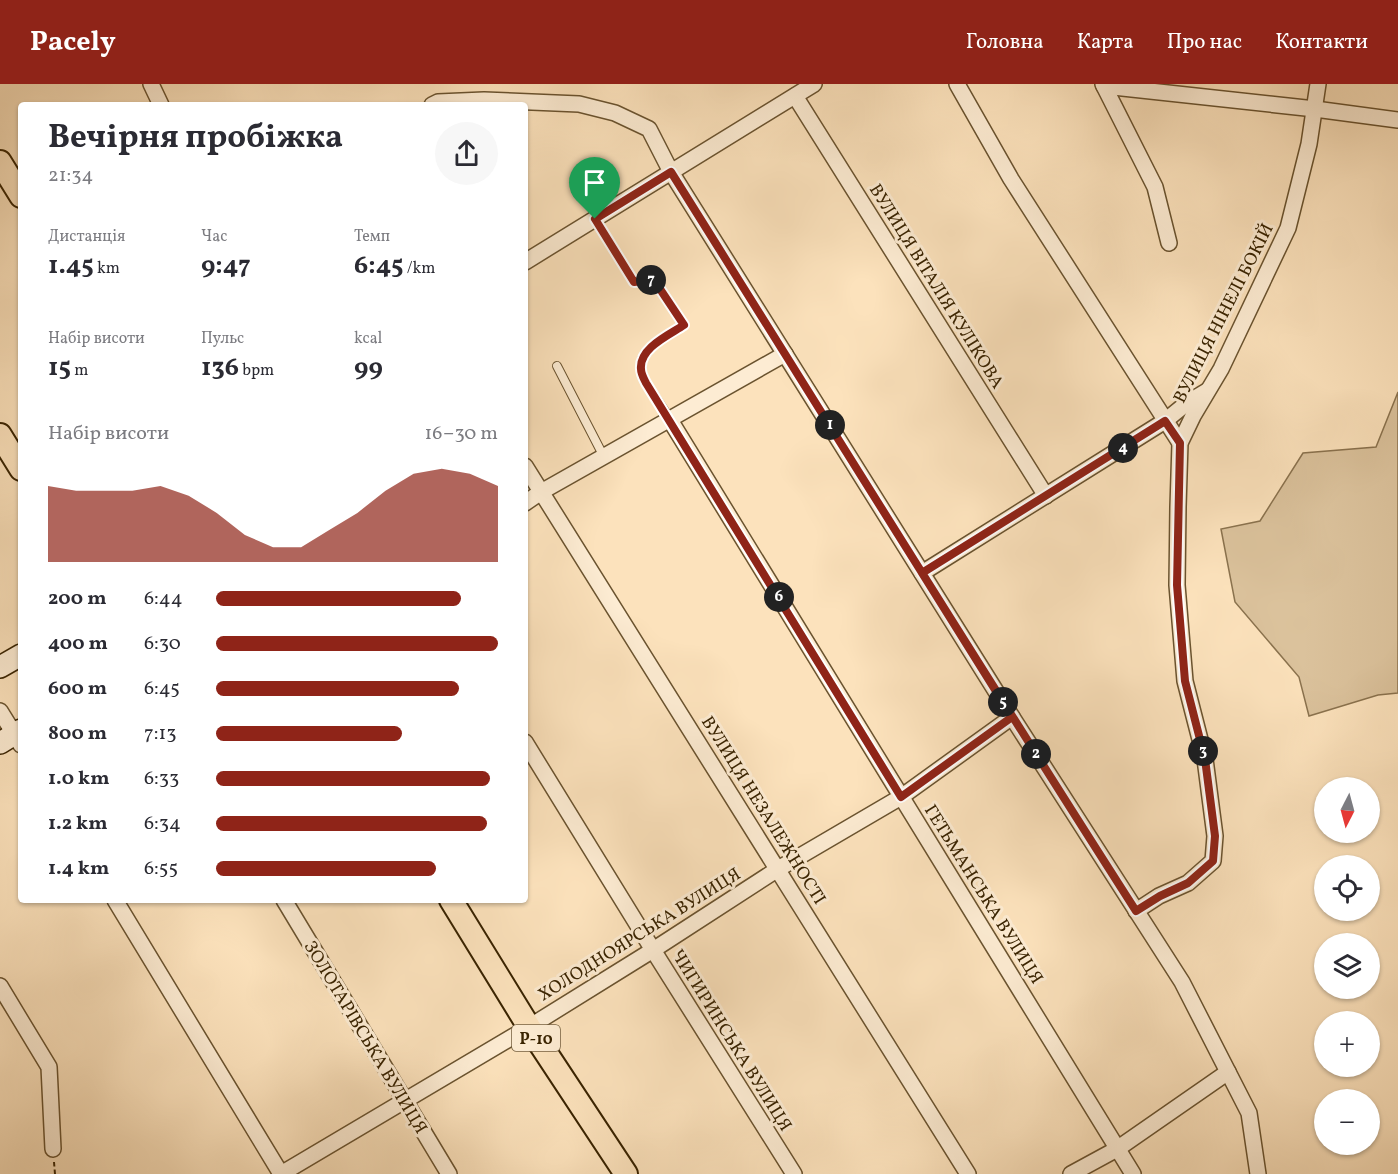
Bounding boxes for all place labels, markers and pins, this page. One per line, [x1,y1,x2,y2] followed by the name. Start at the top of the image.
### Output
[569,157,620,219] pin
[636,265,666,295] pin: 7
[815,410,845,440] pin: 1
[1108,433,1138,463] pin: 4
[764,582,794,612] pin: 6
[988,687,1018,717] pin: 5
[1188,736,1218,766] pin: 3
[1021,739,1051,769] pin: 2

